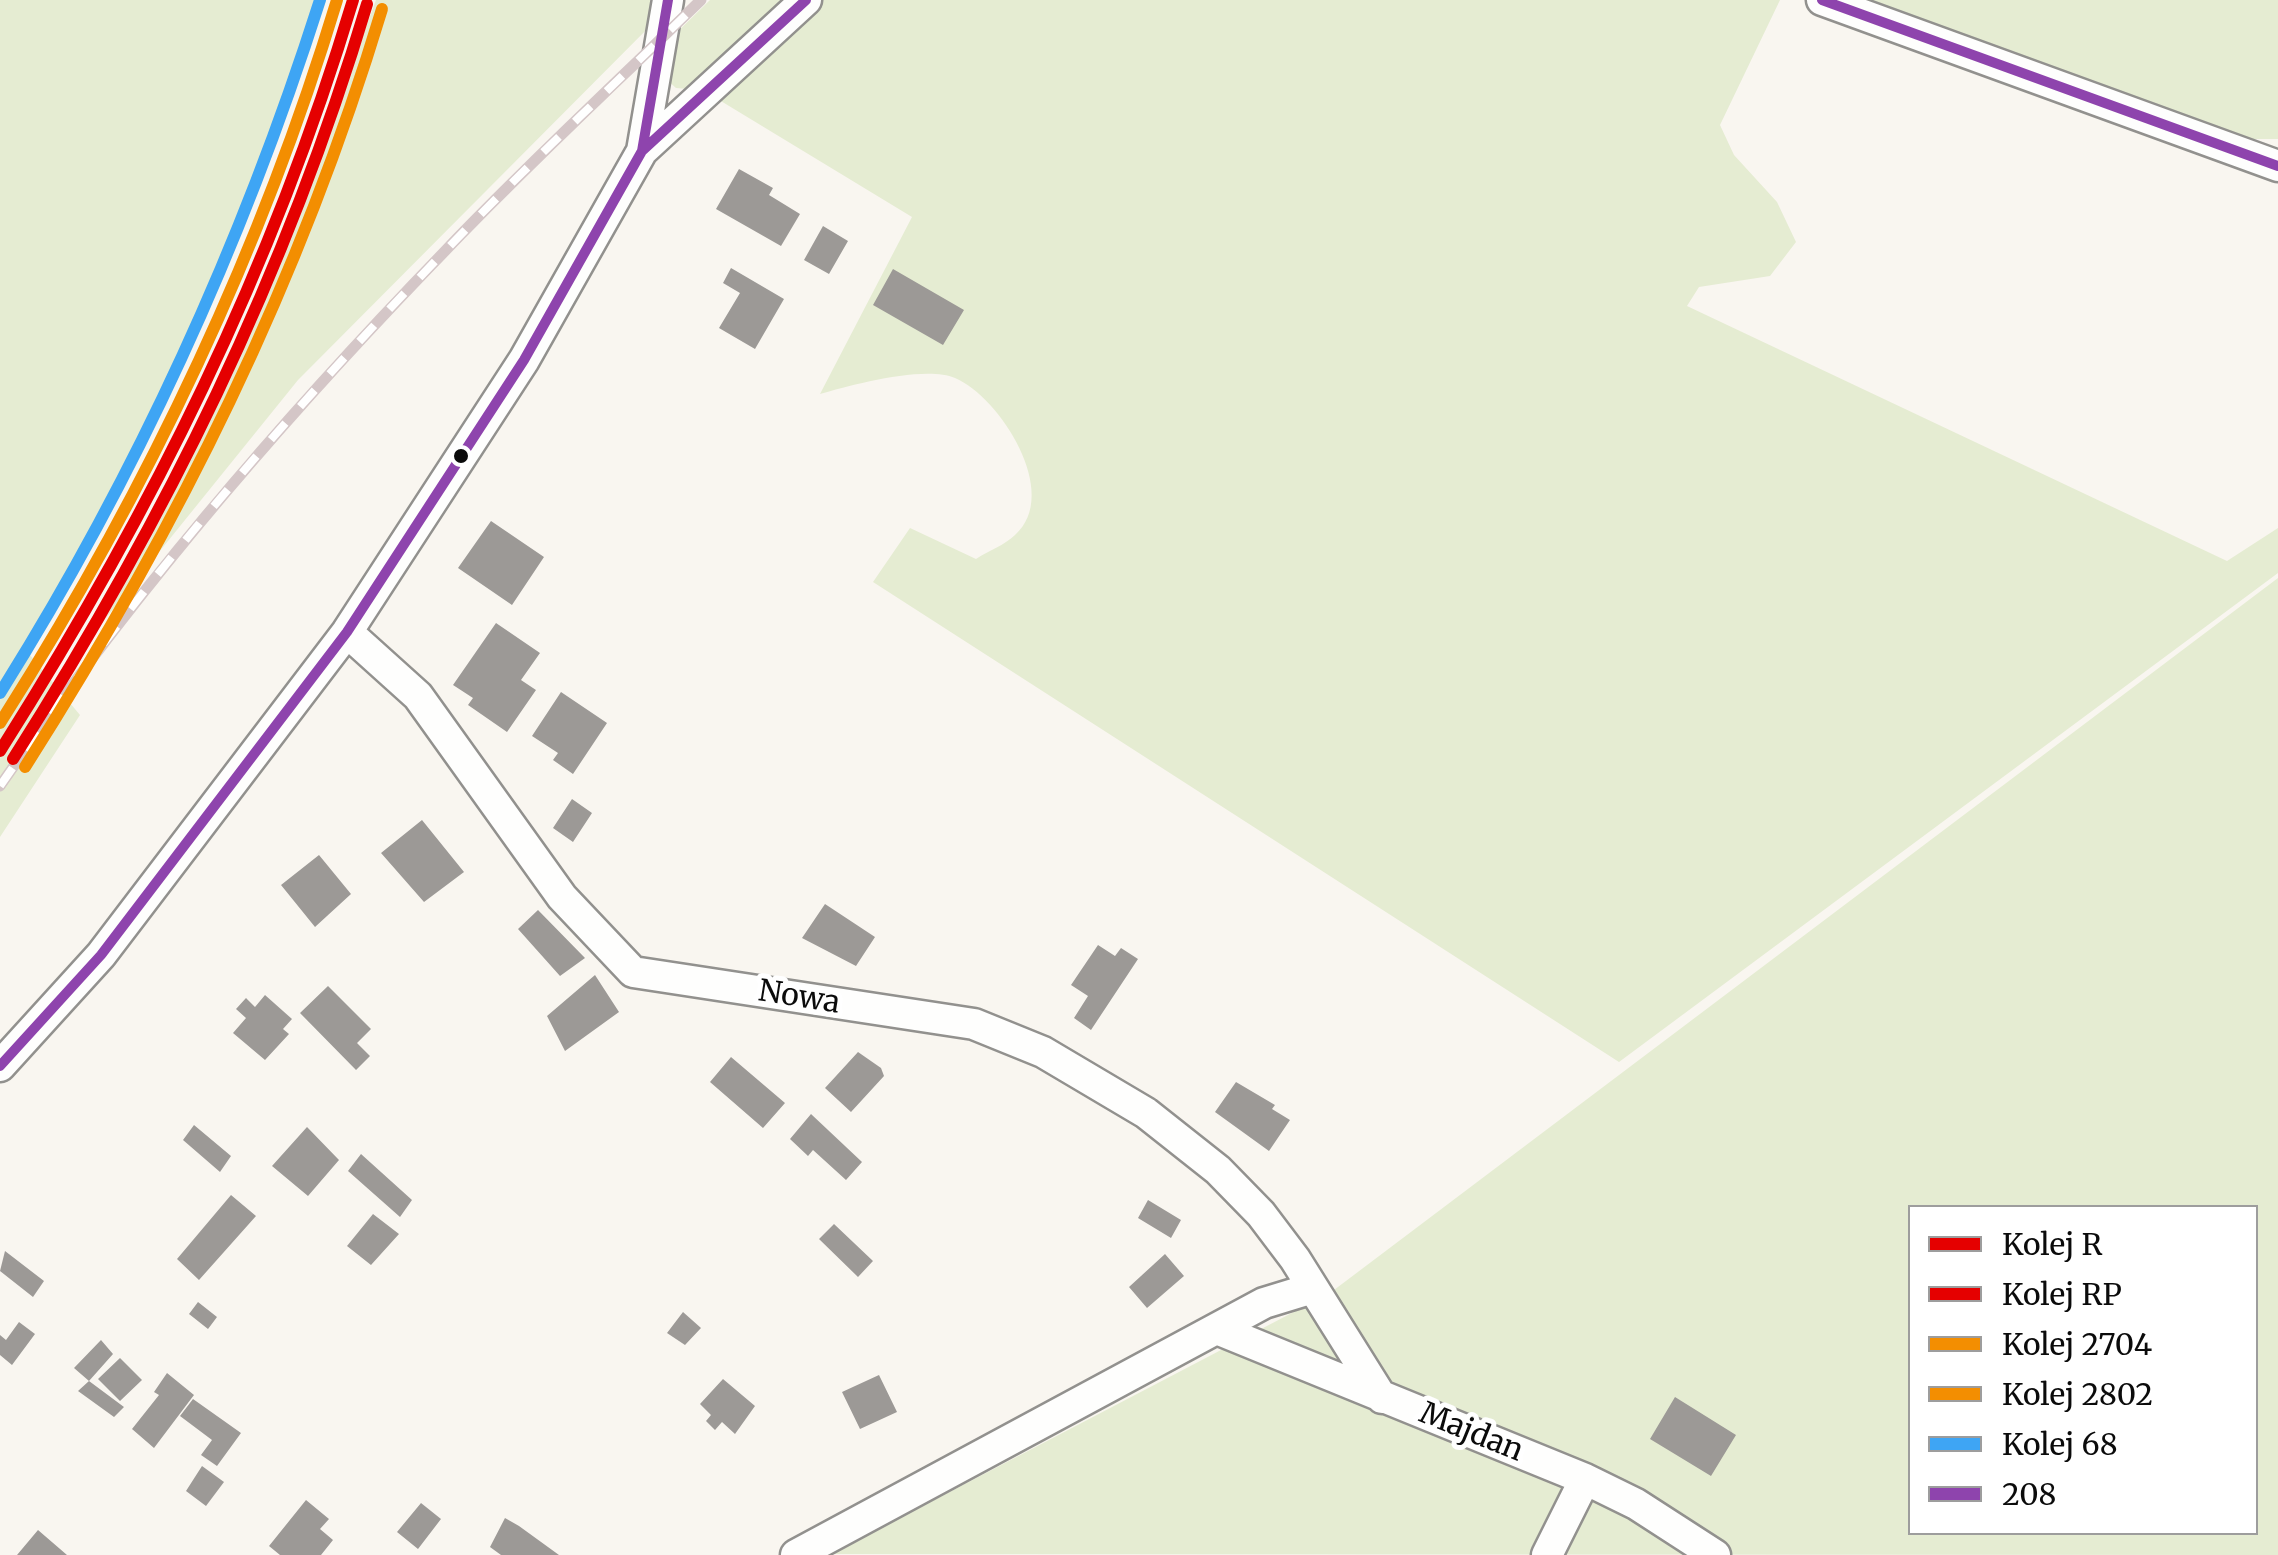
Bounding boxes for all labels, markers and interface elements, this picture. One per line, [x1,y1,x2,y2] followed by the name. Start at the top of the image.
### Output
[451,446,471,466] unlabelled marker
[756,974,842,1022] street label: Nowa
[1908,1205,2258,1535] legend
[2002,1225,2103,1263] text: Kolej R
[2002,1275,2122,1313] text: Kolej RP
[2002,1325,2152,1363] text: Kolej 2704
[2002,1375,2153,1413] text: Kolej 2802
[1414,1396,1528,1470] street label: Majdan
[2002,1425,2118,1463] text: Kolej 68
[2002,1475,2056,1513] text: 208

